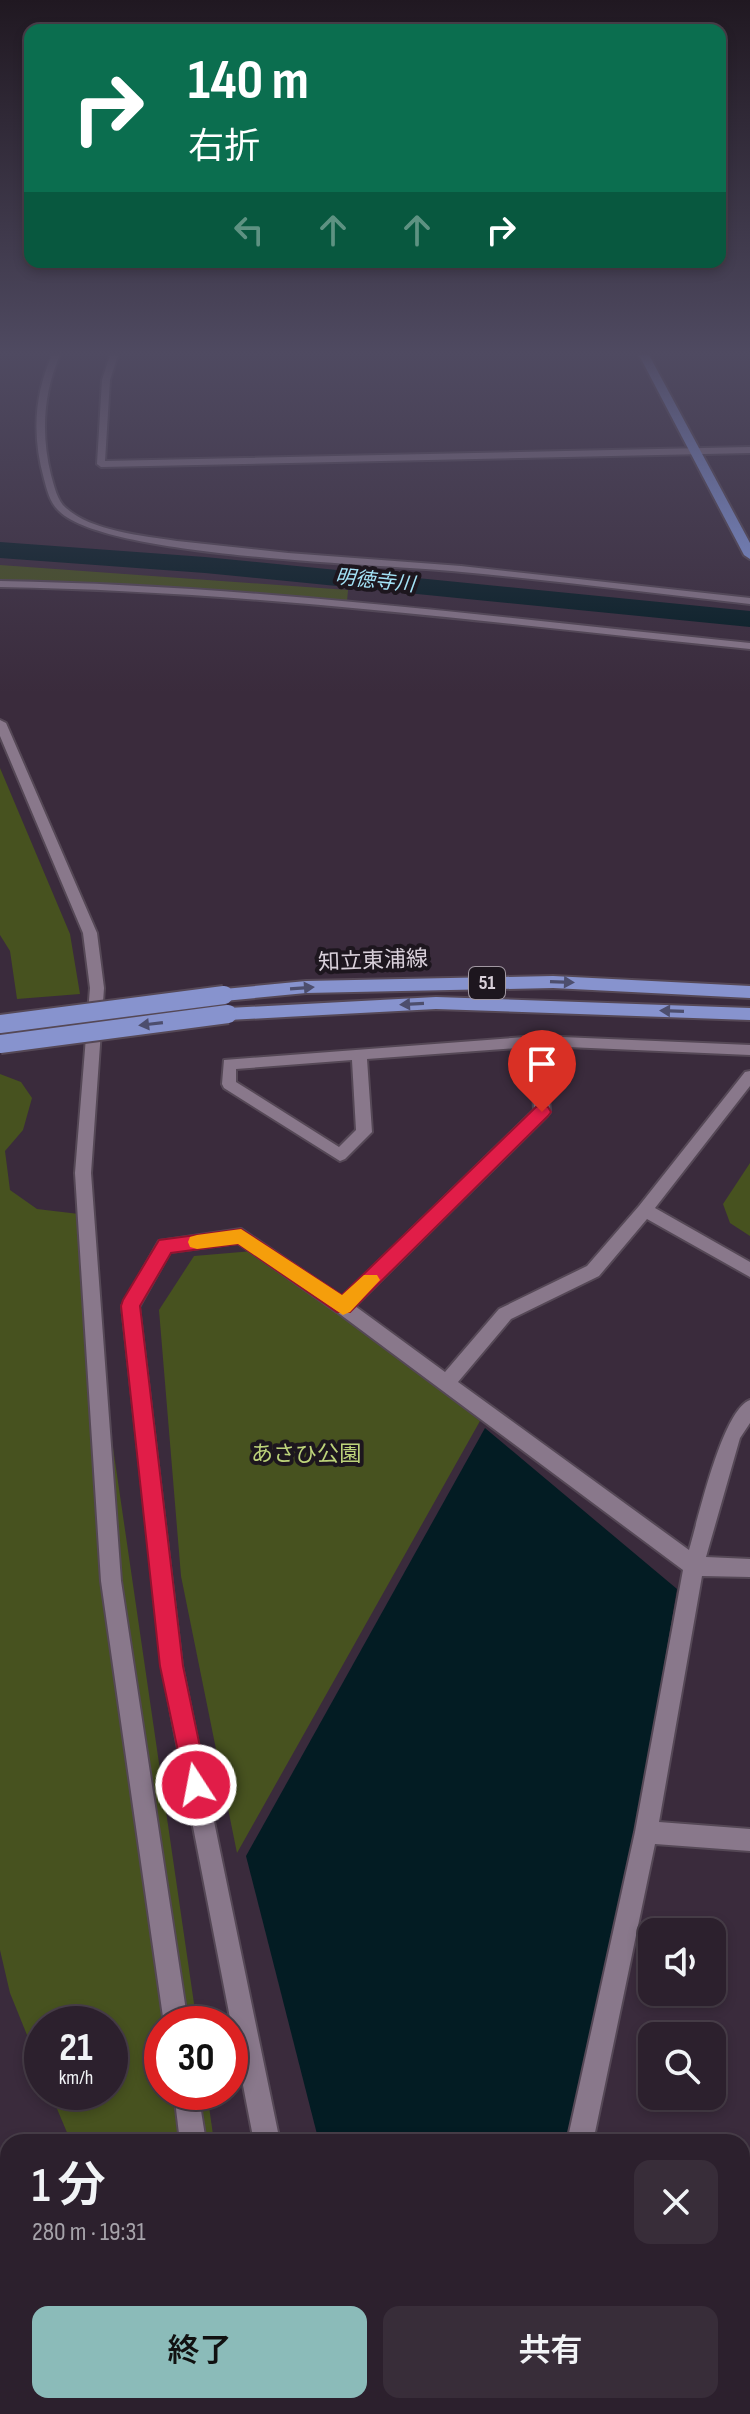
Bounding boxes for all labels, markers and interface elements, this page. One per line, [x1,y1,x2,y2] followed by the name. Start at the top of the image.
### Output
[188,48,309,115] text: 140 m
[56,56,160,160] icon: right
[188,126,260,169] text: 右折
[227,208,271,252] icon: left
[311,208,355,252] icon: ahead
[395,208,439,252] icon: ahead
[479,208,523,252] icon: right
[334,565,418,597] water label: 明徳寺川
[318,946,428,976] street label: 知立東浦線
[469,967,505,999] road number: 51
[550,976,575,989] one-way arrow
[290,981,315,994] one-way arrow
[399,998,424,1011] one-way arrow
[659,1004,684,1017] one-way arrow
[138,1018,163,1031] one-way arrow
[508,1030,576,1112] pin
[520,1042,564,1086] icon: arrive
[251,1441,361,1468] park label: あさひ公園
[154,1743,238,1827] position arrow
[638,1918,726,2110] map controls
[638,1918,726,2006] button: sound
[144,2006,248,2110] speed limit sign: 30
[638,2022,726,2110] button: search
[59,2024,93,2072] text: 21
[59,2066,93,2090] text: km/h
[32,2158,106,2215] text: 1 分
[634,2160,718,2244] button: close
[32,2217,146,2248] text: 280 m · 19:31
[32,2306,367,2398] button: 終了
[383,2306,718,2398] button: 共有

